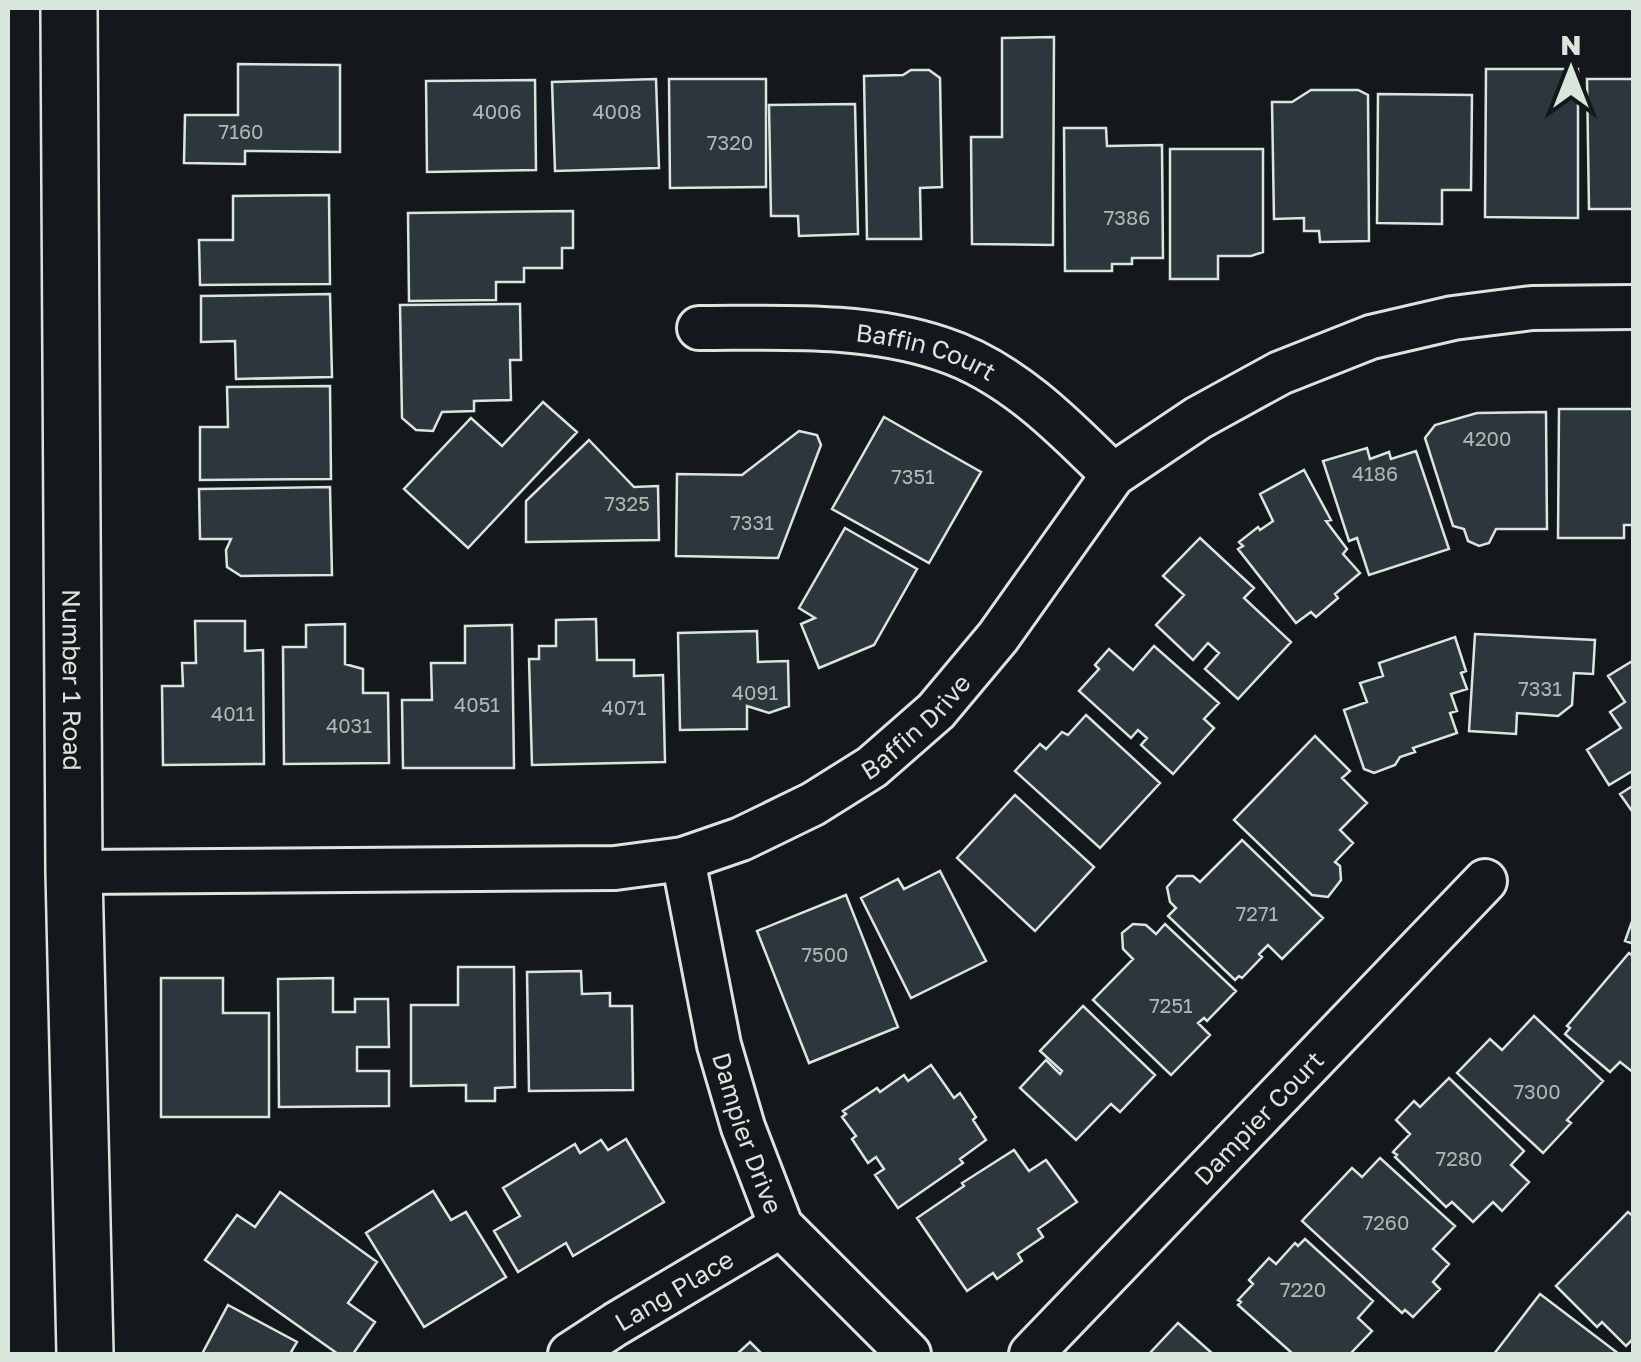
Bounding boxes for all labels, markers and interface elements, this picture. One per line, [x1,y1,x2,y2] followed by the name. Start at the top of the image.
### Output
[1521,20,1621,120] north arrow
[1560,28,1582,61] text: N
[472,99,522,123] house number: 4006
[592,99,642,123] house number: 4008
[219,119,263,143] house number: 7160
[707,130,753,154] house number: 7320
[1104,205,1150,229] house number: 7386
[854,316,1002,387] street label: Baffin Court
[1463,426,1511,450] house number: 4200
[1352,461,1398,485] house number: 4186
[891,464,935,488] house number: 7351
[604,491,650,515] house number: 7325
[730,510,774,534] house number: 7331
[57,589,89,771] street label: Number 1 Road
[855,667,976,786] street label: Baffin Drive
[1518,676,1562,700] house number: 7331
[732,680,778,704] house number: 4091
[454,692,500,716] house number: 4051
[602,695,647,719] house number: 4071
[211,701,255,725] house number: 4011
[326,713,372,737] house number: 4031
[1236,901,1279,925] house number: 7271
[802,942,849,966] house number: 7500
[1149,993,1193,1017] house number: 7251
[1187,1044,1330,1191] street label: Dampier Court
[706,1049,790,1218] street label: Dampier Drive
[1513,1079,1561,1103] house number: 7300
[1436,1146,1482,1170] house number: 7280
[1363,1210,1409,1234] house number: 7260
[609,1243,739,1337] street label: Lang Place
[1280,1277,1326,1301] house number: 7220

